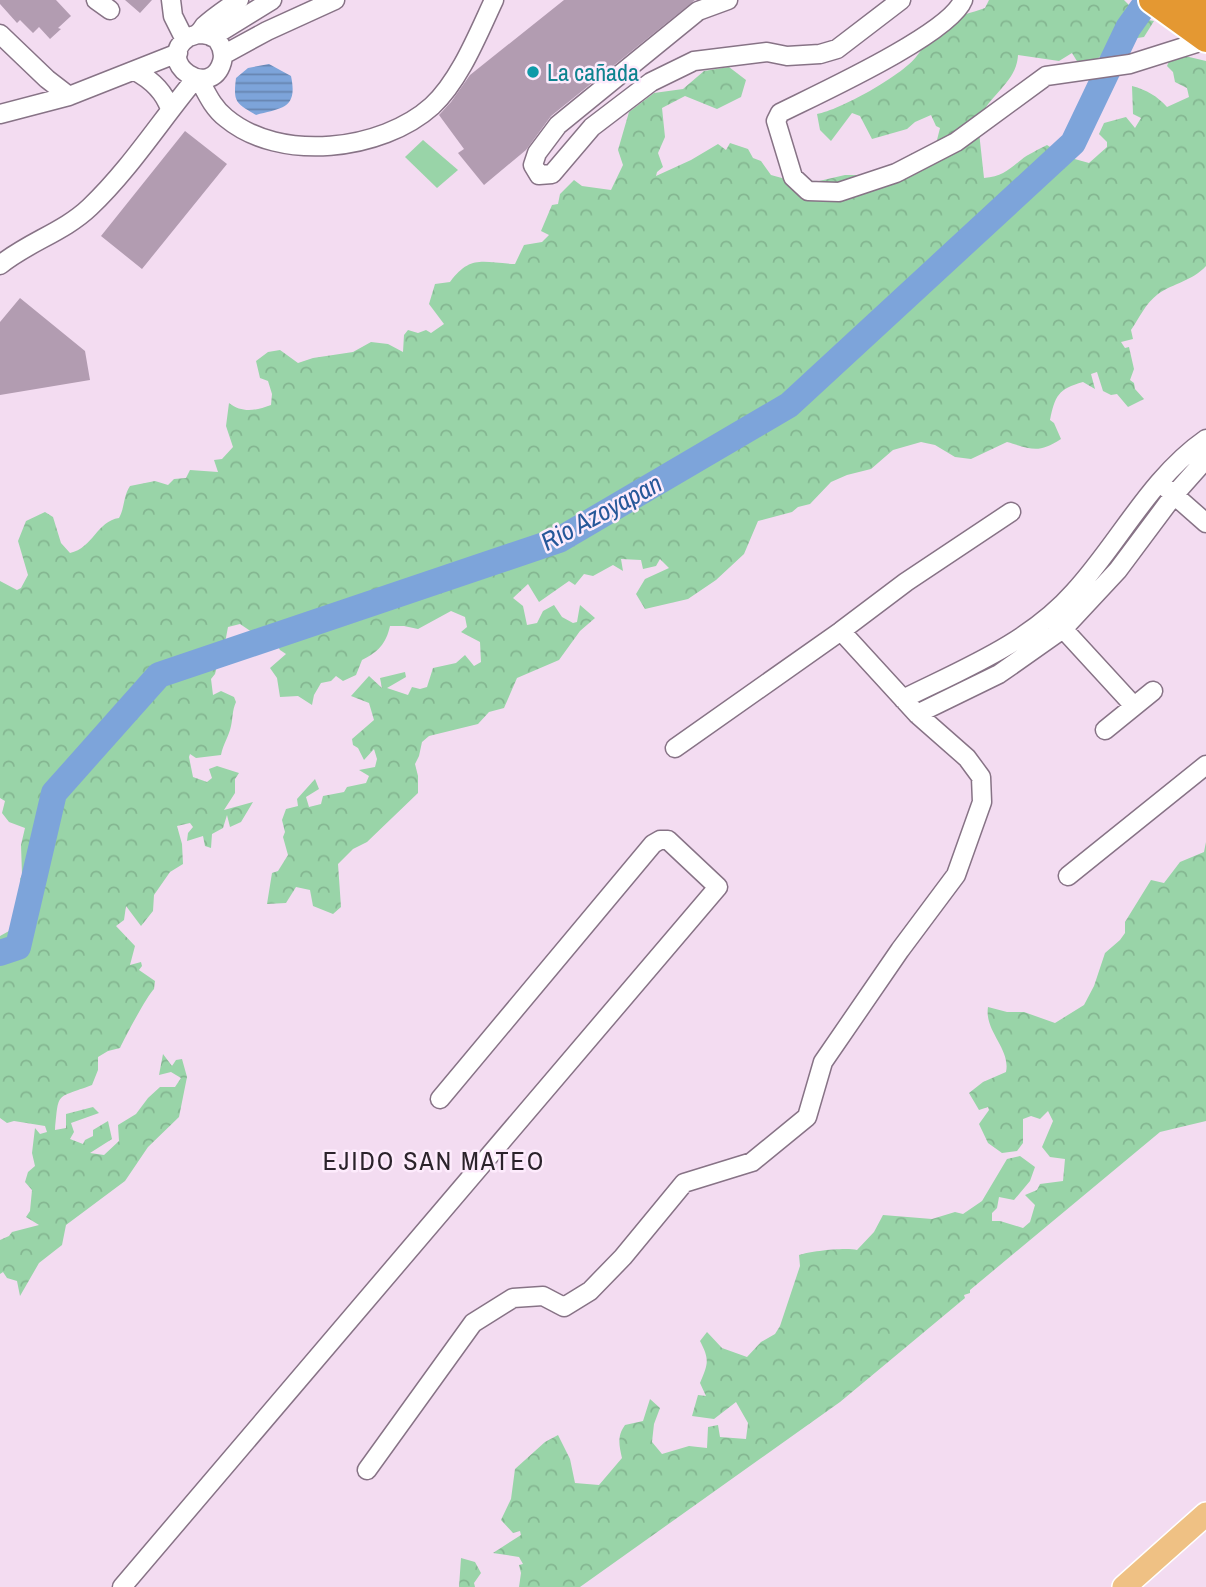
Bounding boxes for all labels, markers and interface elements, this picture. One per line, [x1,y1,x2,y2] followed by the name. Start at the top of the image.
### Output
[547,56,639,88] place label: La cañada
[525,64,541,80] marker: La cañada
[534,465,668,559] water label: Rio Azoyapan
[323,1143,545,1178] district label: EJIDO SAN MATEO

